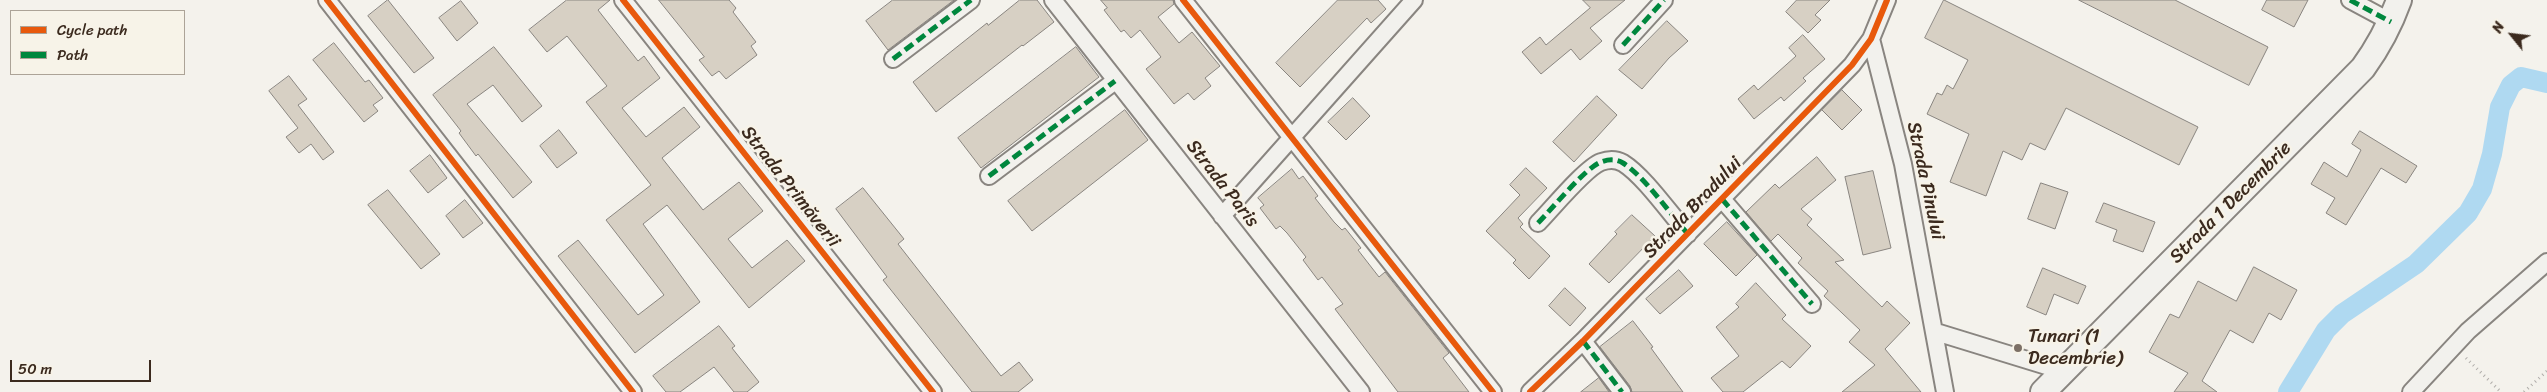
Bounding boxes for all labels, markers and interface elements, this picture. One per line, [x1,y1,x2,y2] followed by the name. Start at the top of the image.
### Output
[10,10,185,75] legend
[2487,10,2537,60] north arrow
[57,17,127,43] text: Cycle path
[2485,17,2512,38] text: N
[57,42,88,68] text: Path
[1901,120,1949,242] street label: Strada Pinului
[736,122,844,252] street label: Strada Primăverii
[1181,136,1263,232] street label: Strada Paris
[2165,137,2297,269] street label: Strada 1 Decembrie
[1639,152,1747,264] street label: Strada Bradului
[2028,326,2123,370] place label: Tunari (1 Decembrie)
[2012,342,2024,354] marker: Tunari (1 Decembrie)
[12,350,154,382] scale bar
[18,356,52,382] text: 50 m

